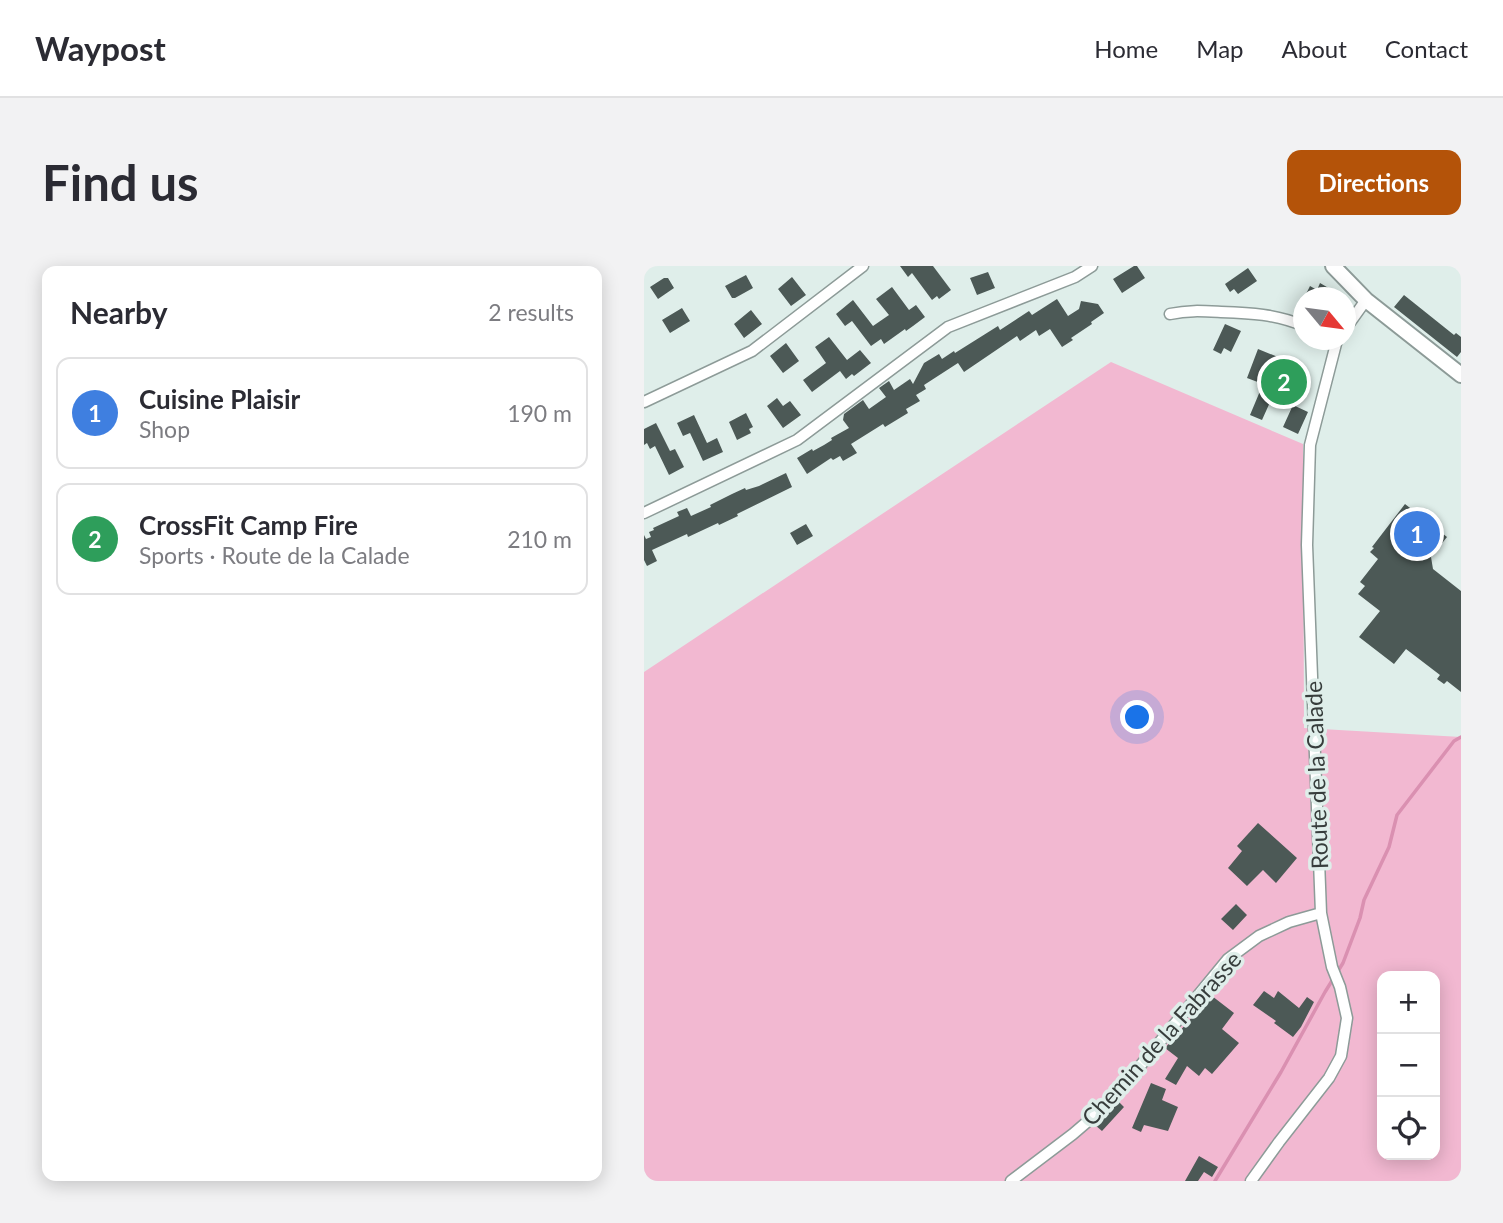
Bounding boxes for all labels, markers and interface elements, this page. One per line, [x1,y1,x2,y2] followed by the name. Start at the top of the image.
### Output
[35,28,166,68] text: Waypost
[1094,34,1158,63] text: Home
[1196,34,1244,63] text: Map
[1282,34,1347,63] text: About
[1385,34,1468,63] text: Contact
[1287,150,1461,215] button: Directions
[42,153,199,211] text: Find us
[1293,287,1356,350] north arrow
[70,294,168,330] text: Nearby
[488,298,574,326] text: 2 results
[1261,356,1307,408] pin: 2
[139,383,300,415] text: Cuisine Plaisir
[88,399,102,427] text: 1
[507,399,572,427] text: 190 m
[139,415,190,443] text: Shop
[1394,508,1440,560] pin: 1
[139,509,358,541] text: CrossFit Camp Fire
[88,525,102,553] text: 2
[507,525,572,553] text: 210 m
[139,541,410,569] text: Sports · Route de la Calade
[1299,681,1333,869] street label: Route de la Calade
[1120,700,1154,734] your location
[1075,945,1247,1131] street label: Chemin de la Fabrasse
[1377,971,1440,1160] map controls
[1377,971,1440,1034] button: +
[1377,1034,1440,1097] button: −
[1377,1097,1440,1160] button: locate

